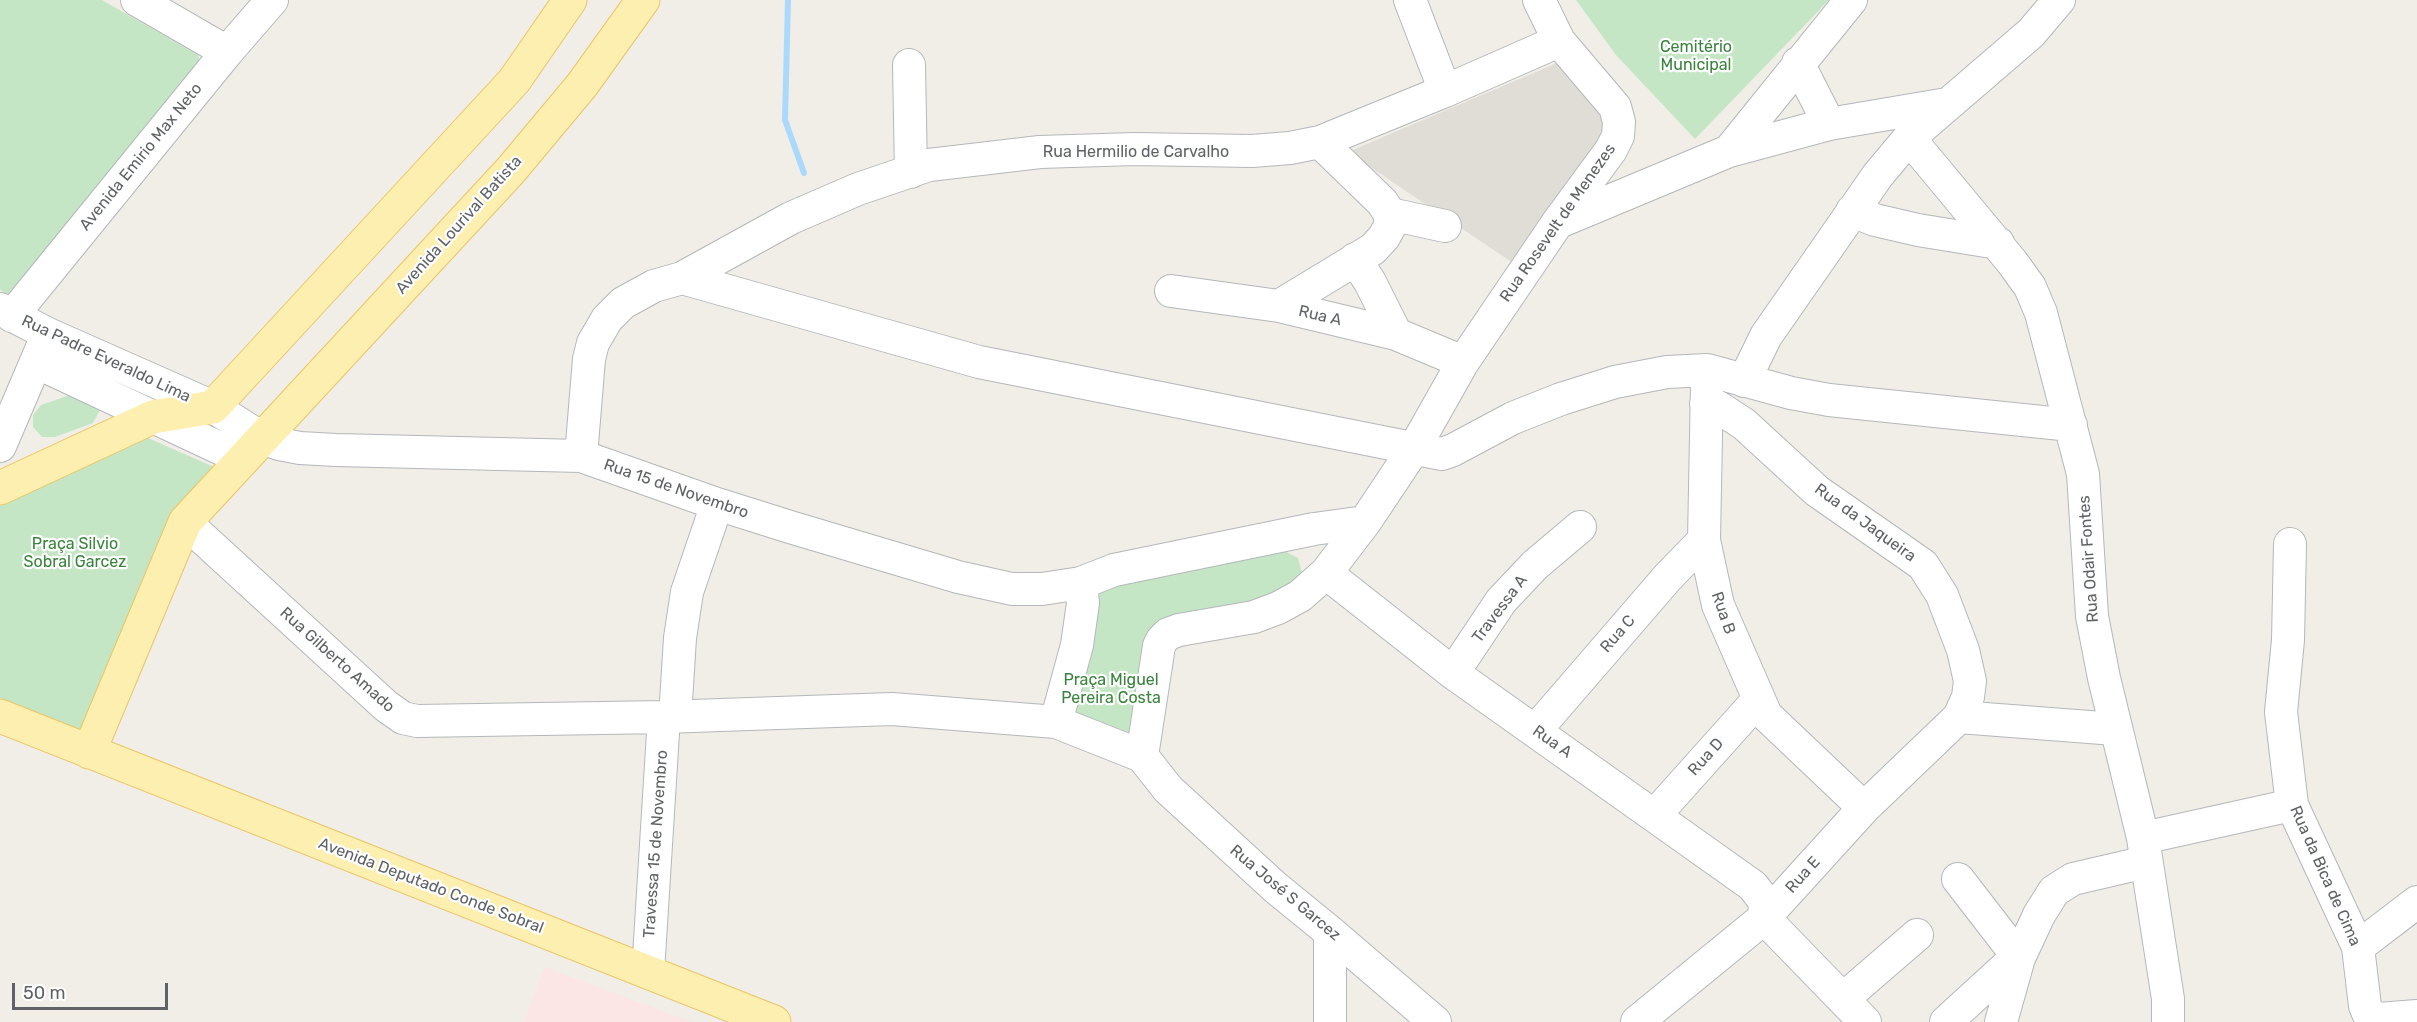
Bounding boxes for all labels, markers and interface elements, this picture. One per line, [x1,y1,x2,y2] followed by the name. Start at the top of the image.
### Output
[1660,37,1732,75] park label: Cemitério Municipal
[76,79,206,235] street label: Avenida Emirio Max Neto
[1496,140,1620,306] street label: Rua Rosevelt de Menezes
[1043,142,1229,162] street label: Rua Hermilio de Carvalho
[392,152,526,298] street label: Avenida Lourival Batista
[1297,302,1343,330] street label: Rua A
[18,311,194,407] street label: Rua Padre Everaldo Lima
[601,455,751,523] street label: Rua 15 de Novembro
[1810,480,1920,566] street label: Rua da Jaqueira
[2075,495,2103,623] street label: Rua Odair Fontes
[24,534,126,572] park label: Praça Silvio Sobral Garcez
[1468,571,1532,647] street label: Travessa A
[1707,589,1739,637] street label: Rua B
[276,603,398,717] street label: Rua Gilberto Amado
[1596,611,1640,657] street label: Rua C
[1061,670,1161,708] park label: Praça Miguel Pereira Costa
[1529,722,1575,762] street label: Rua A
[1684,734,1728,780] street label: Rua D
[640,749,672,939] street label: Travessa 15 de Novembro
[2285,803,2365,949] street label: Rua da Bica de Cima
[316,834,546,938] street label: Avenida Deputado Conde Sobral
[1226,841,1344,945] street label: Rua José S Garcez
[1782,853,1824,897] street label: Rua E
[15,971,171,1009] scale bar
[23,982,66,1004] text: 50 m

